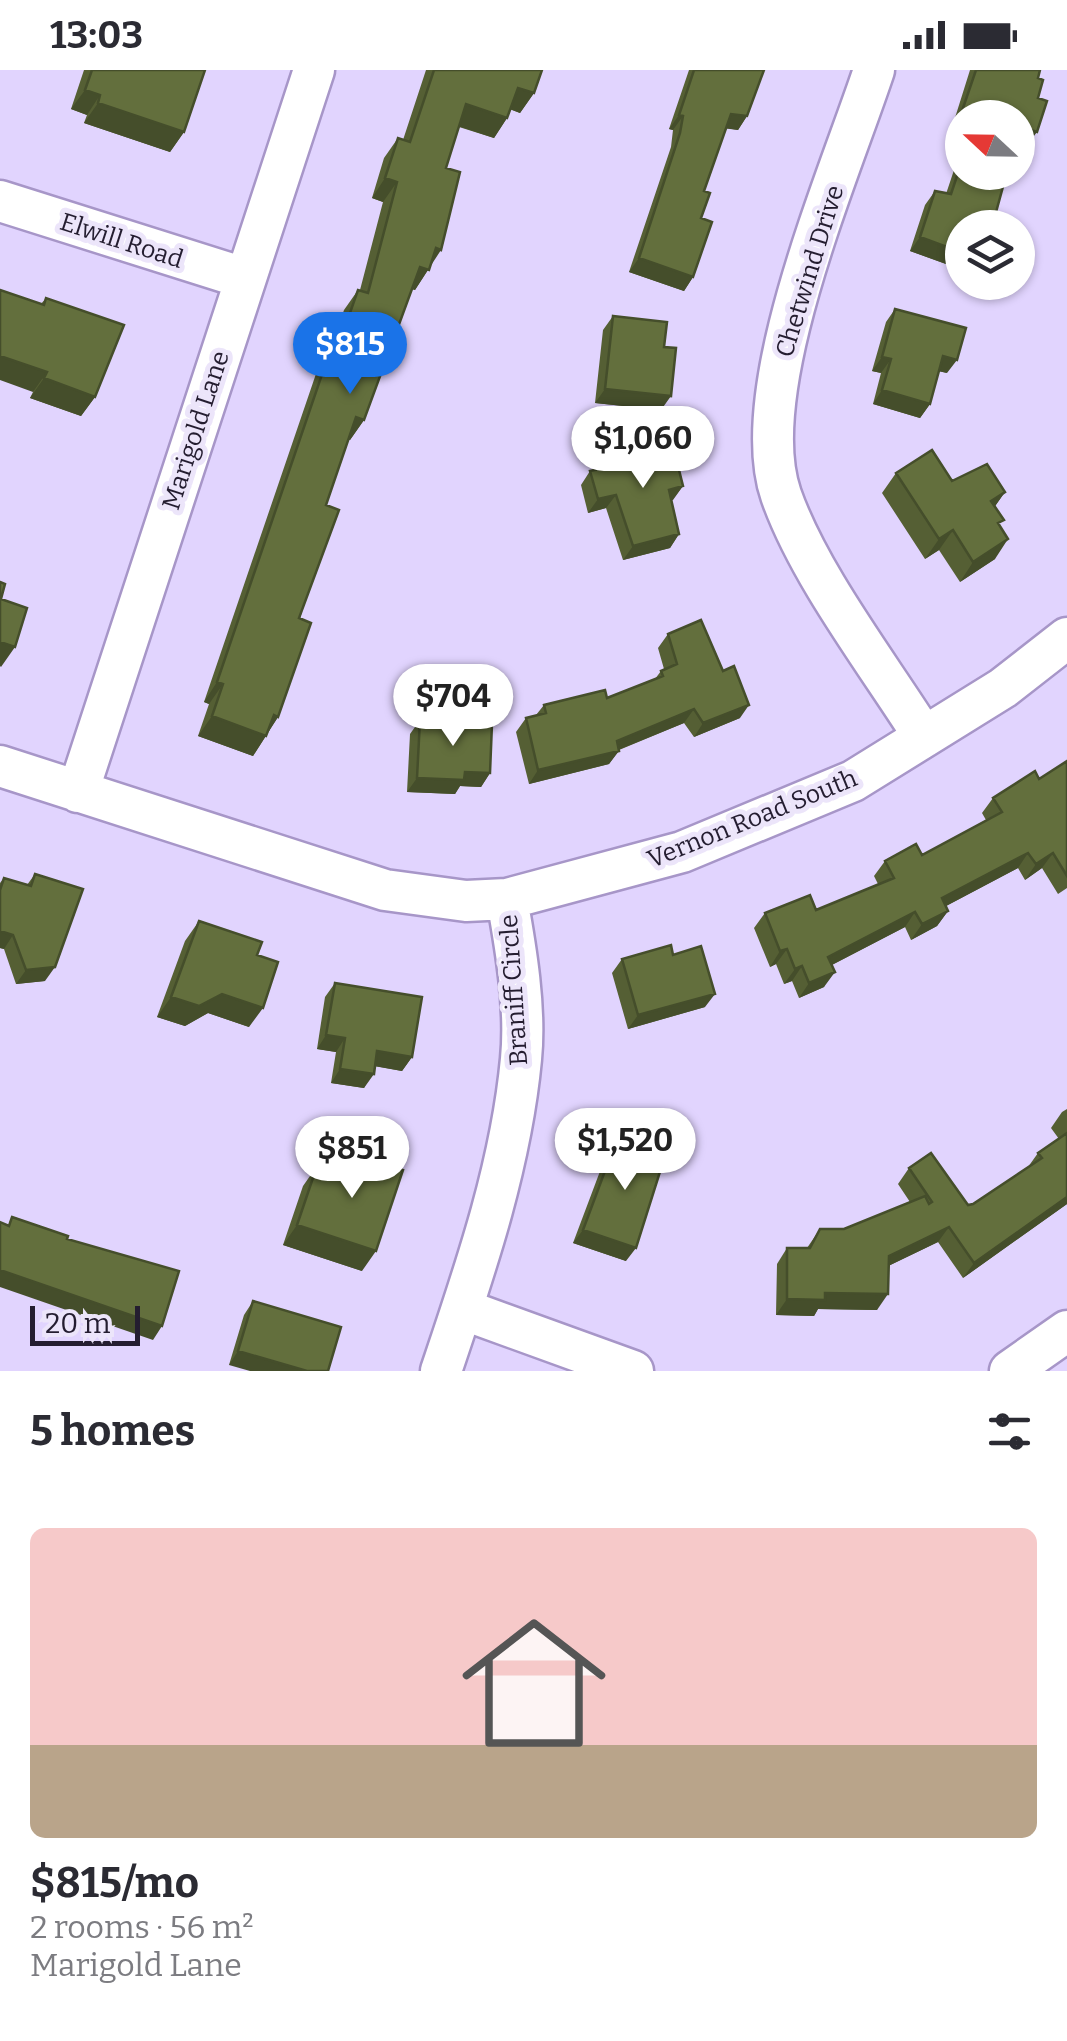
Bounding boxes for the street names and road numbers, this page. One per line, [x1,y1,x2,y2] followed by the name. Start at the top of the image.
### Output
[770,182,850,361] street label: Chetwind Drive
[56,207,187,275] street label: Elwill Road
[156,347,236,514] street label: Marigold Lane
[643,763,862,875] street label: Vernon Road South
[494,913,534,1066] street label: Braniff Circle

